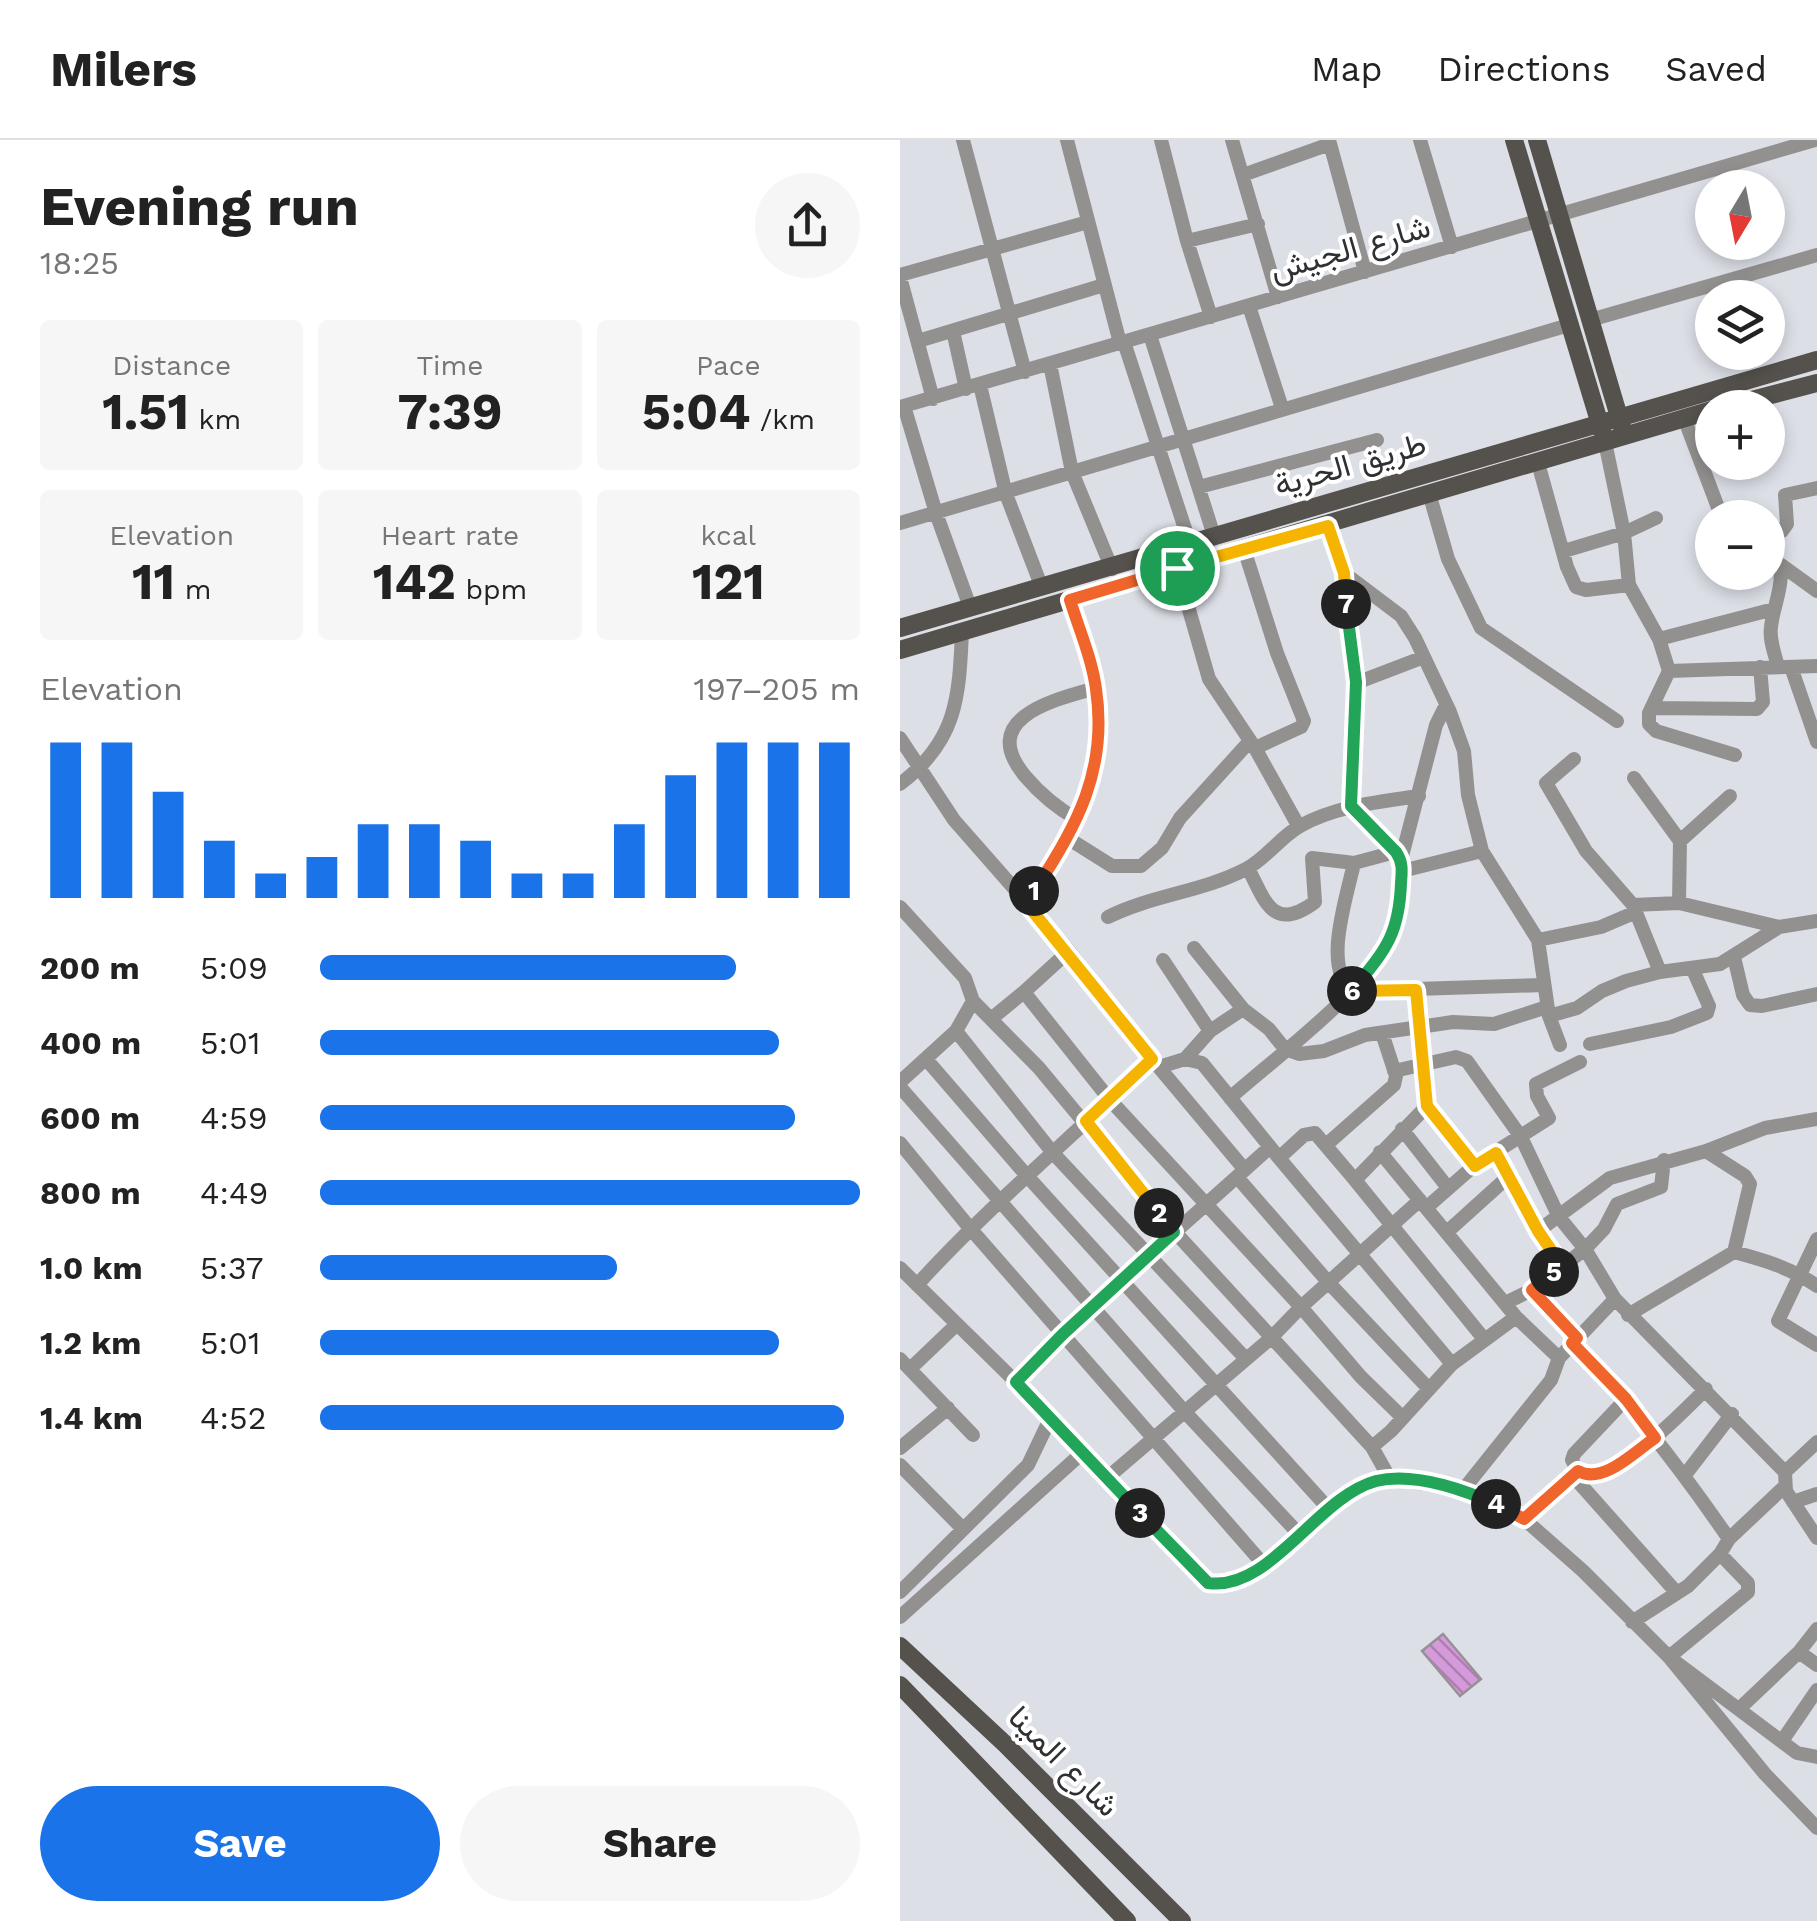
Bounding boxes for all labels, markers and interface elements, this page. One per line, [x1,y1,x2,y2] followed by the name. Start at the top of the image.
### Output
[50,41,197,98] text: Milers
[1311,48,1382,90] text: Map
[1437,48,1610,90] text: Directions
[1665,48,1767,90] text: Saved
[1695,170,1785,260] north arrow
[1695,170,1785,590] map controls
[755,173,860,278] button: share
[40,174,359,238] text: Evening run
[1265,207,1435,292] street label: شارع الجيش
[40,244,119,282] text: 18:25
[1695,280,1785,370] button: layers
[112,349,231,382] text: Distance
[417,349,483,382] text: Time
[696,349,761,382] text: Pace
[102,382,189,441] text: 1.51
[397,382,503,441] text: 7:39
[642,382,751,441] text: 5:04
[1695,390,1785,480] button: +
[189,403,241,436] text: km
[751,403,815,436] text: /km
[1270,424,1431,505] street label: طريق الحرية
[1695,500,1785,590] button: −
[109,519,234,552] text: Elevation
[381,519,519,552] text: Heart rate
[701,519,756,552] text: kcal
[1135,526,1220,611] pin
[1150,541,1205,596] icon: arrive
[132,552,175,611] text: 11
[373,552,456,611] text: 142
[692,552,765,611] text: 121
[175,573,211,606] text: m
[456,573,527,606] text: bpm
[1321,579,1371,629] pin: 7
[1337,587,1355,620] text: 7
[40,670,183,708] text: Elevation
[694,670,860,708] text: 197–205 m
[1009,866,1059,916] pin: 1
[1028,874,1040,907] text: 1
[40,949,140,987] text: 200 m
[200,949,268,987] text: 5:09
[1327,966,1377,1016] pin: 6
[1343,974,1361,1007] text: 6
[40,1024,141,1062] text: 400 m
[200,1024,260,1062] text: 5:01
[40,1099,140,1137] text: 600 m
[200,1099,267,1137] text: 4:59
[40,1174,141,1212] text: 800 m
[200,1174,268,1212] text: 4:49
[1134,1188,1184,1238] pin: 2
[1151,1196,1167,1229] text: 2
[1529,1247,1579,1297] pin: 5
[40,1249,143,1287] text: 1.0 km
[200,1249,263,1287] text: 5:37
[1546,1255,1562,1288] text: 5
[40,1324,141,1362] text: 1.2 km
[200,1324,260,1362] text: 5:01
[40,1399,143,1437] text: 1.4 km
[200,1399,266,1437] text: 4:52
[1471,1479,1521,1529] pin: 4
[1487,1487,1505,1520] text: 4
[1115,1488,1165,1538] pin: 3
[1132,1496,1148,1529] text: 3
[999,1698,1127,1826] street label: شارع المينا
[40,1786,440,1901] button: Save
[460,1786,860,1901] button: Share

